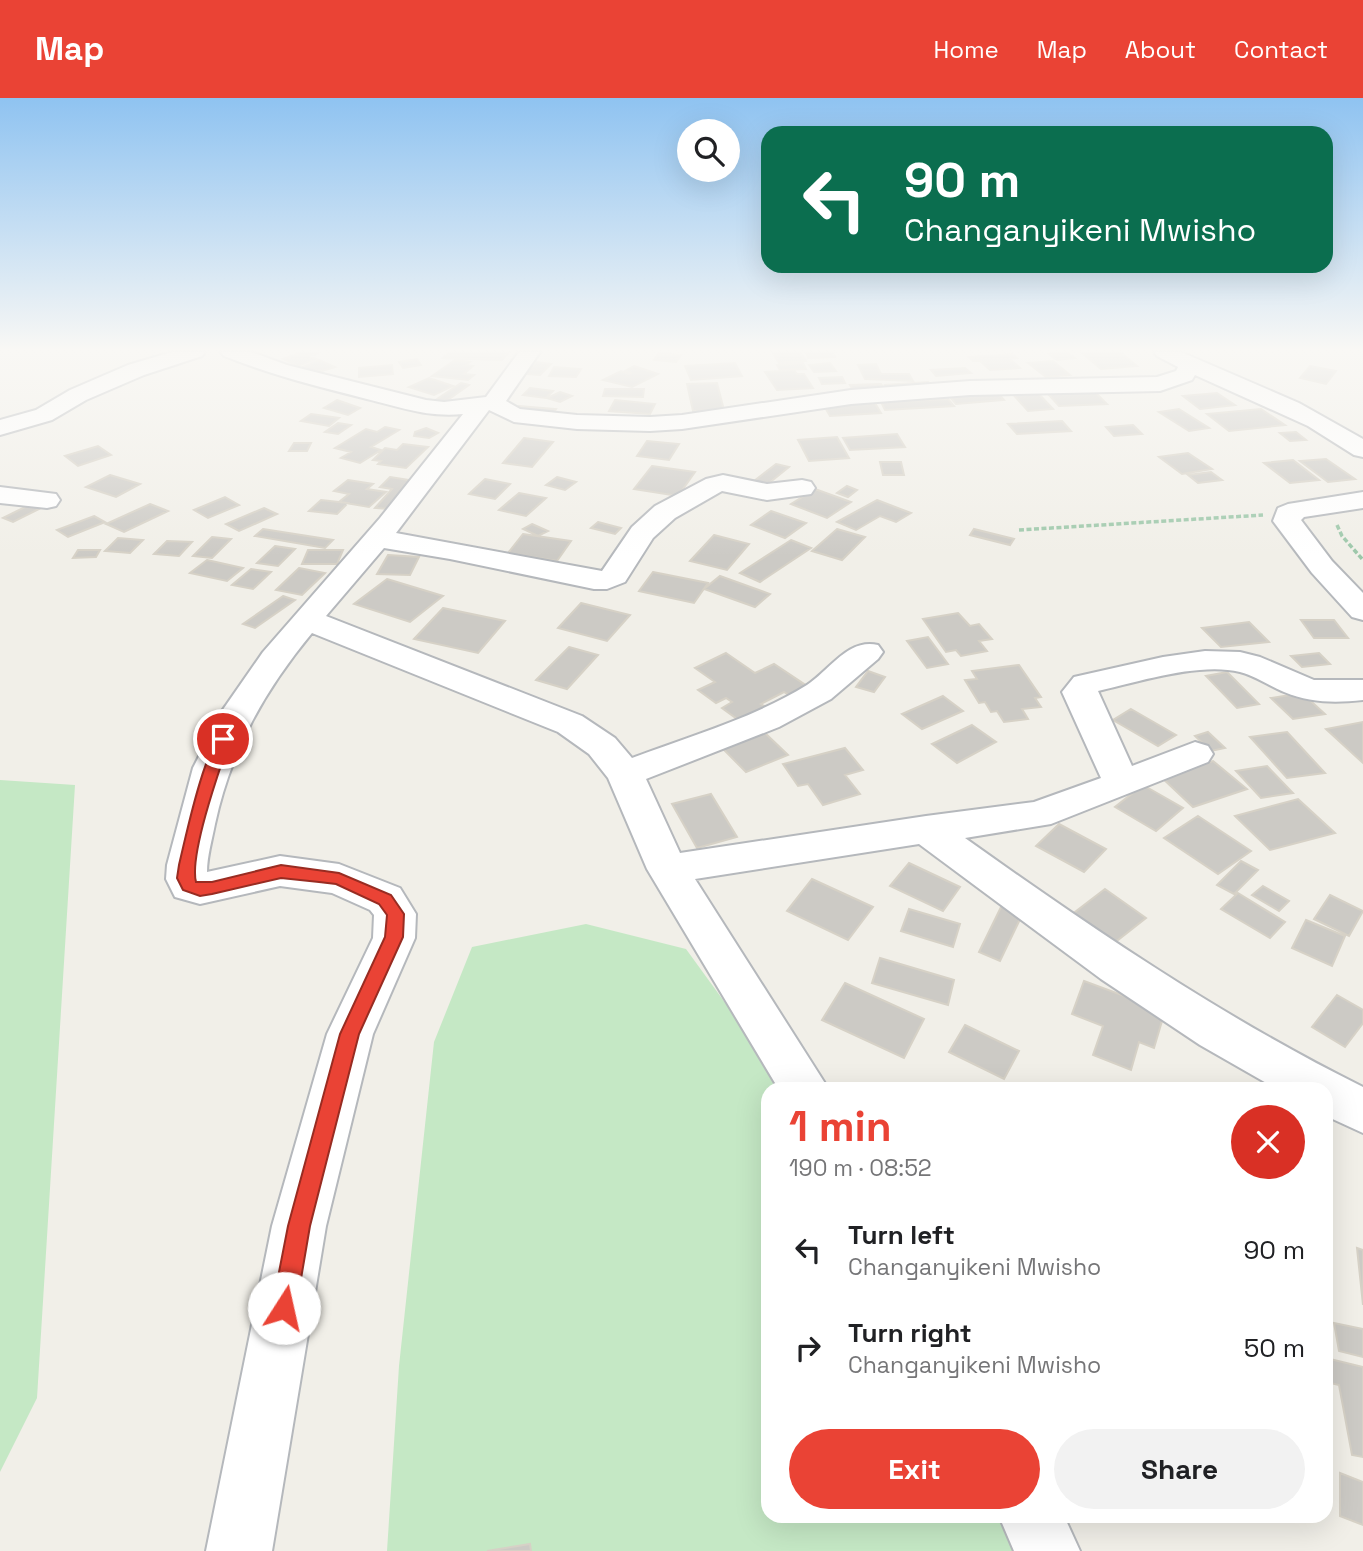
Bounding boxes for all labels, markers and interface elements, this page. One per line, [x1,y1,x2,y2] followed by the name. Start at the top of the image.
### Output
[35,28,104,70] text: Map
[933,34,999,65] text: Home
[1037,34,1087,65] text: Map
[1125,34,1196,65] text: About
[1234,34,1328,65] text: Contact
[677,119,740,182] map controls
[677,119,740,182] button: search
[904,149,1020,211] text: 90 m
[789,154,880,245] icon: left
[904,210,1256,250] text: Changanyikeni Mwisho
[193,709,253,769] pin
[204,720,242,758] icon: arrive
[789,1100,892,1153] text: 1 min
[1231,1105,1305,1179] button: close
[789,1153,932,1183] text: 190 m · 08:52
[848,1218,955,1252] text: Turn left
[789,1231,827,1269] icon: left
[1243,1233,1305,1267] text: 90 m
[848,1252,1101,1282] text: Changanyikeni Mwisho
[247,1271,321,1345] position arrow
[848,1316,972,1350] text: Turn right
[789,1329,827,1367] icon: right
[1244,1331,1305,1365] text: 50 m
[848,1350,1101,1380] text: Changanyikeni Mwisho
[789,1429,1040,1509] button: Exit
[1054,1429,1305,1509] button: Share

